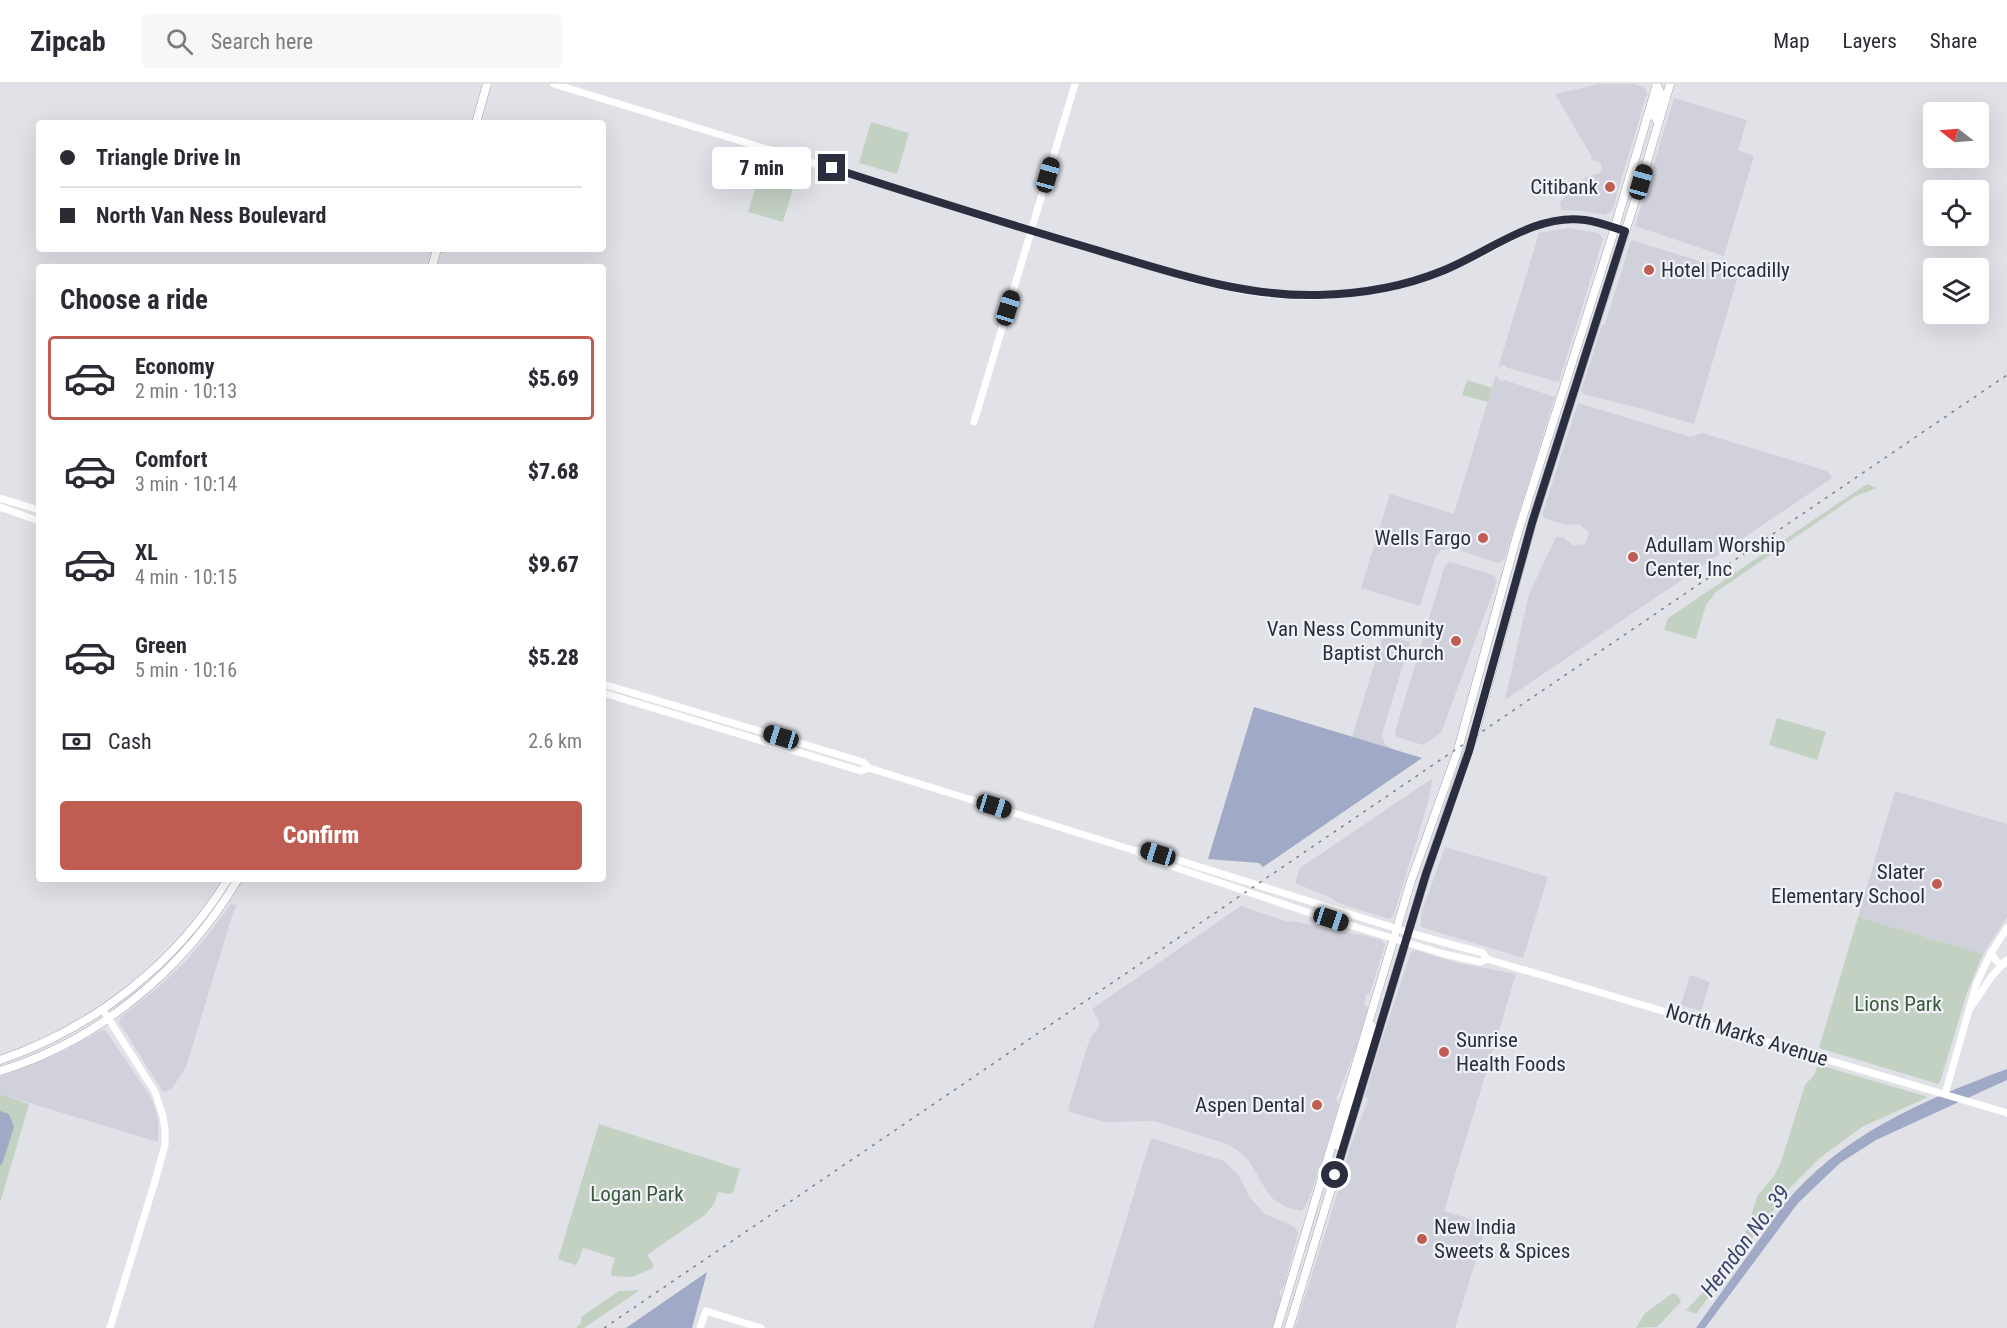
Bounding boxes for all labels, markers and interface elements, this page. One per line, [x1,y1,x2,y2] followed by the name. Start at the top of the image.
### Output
[142,14,562,68] search box
[30,25,106,58] text: Zipcab
[163,25,196,58] icon: search
[211,29,313,54] text: Search here
[1773,29,1810,53] text: Map
[1843,29,1897,53] text: Layers
[1930,29,1977,53] text: Share
[1923,102,1989,168] north arrow
[1923,102,1989,324] map controls
[96,145,241,170] text: Triangle Drive In
[712,147,811,189] callout: 7 min
[818,154,845,181] route end
[1034,155,1062,195] car
[739,156,784,180] text: 7 min
[1627,162,1655,202] car
[1530,175,1599,199] place label: Citibank
[1603,180,1617,194] marker: Citibank
[1923,180,1989,246] button: locate
[96,203,327,228] text: North Van Ness Boulevard
[1661,258,1790,282] place label: Hotel Piccadilly
[1923,258,1989,324] button: layers
[1642,263,1656,277] marker: Hotel Piccadilly
[60,284,208,316] text: Choose a ride
[994,288,1022,328] car
[63,351,117,405] icon: car
[135,354,215,379] text: Economy
[528,366,579,391] text: $5.69
[135,379,237,403] text: 2 min · 10:13
[63,444,117,498] icon: car
[135,447,208,472] text: Comfort
[528,459,579,484] text: $7.68
[135,472,237,496] text: 3 min · 10:14
[1375,526,1471,550] place label: Wells Fargo
[1476,531,1490,545] marker: Wells Fargo
[1645,533,1786,581] place label: Adullam Worship Center, Inc
[63,537,117,591] icon: car
[135,540,158,565] text: XL
[1626,550,1640,564] marker: Adullam Worship Center, Inc
[528,552,579,577] text: $9.67
[135,565,237,589] text: 4 min · 10:15
[1267,617,1444,665] place label: Van Ness Community Baptist Church
[63,630,117,684] icon: car
[135,633,187,658] text: Green
[1449,634,1463,648] marker: Van Ness Community Baptist Church
[528,645,579,670] text: $5.28
[135,658,237,682] text: 5 min · 10:16
[761,723,801,751] car
[60,725,93,758] icon: cash
[108,729,152,754] text: Cash
[528,729,582,753] text: 2.6 km
[974,792,1014,820] car
[60,801,582,870] button: Confirm
[1138,840,1178,868] car
[1771,860,1925,908] place label: Slater Elementary School
[1930,877,1944,891] marker: Slater Elementary School
[1311,905,1351,933] car
[1854,992,1942,1016] park label: Lions Park
[1663,999,1831,1071] street label: North Marks Avenue
[1456,1028,1566,1076] place label: Sunrise Health Foods
[1437,1045,1451,1059] marker: Sunrise Health Foods
[1195,1093,1305,1117] place label: Aspen Dental
[1310,1098,1324,1112] marker: Aspen Dental
[1321,1161,1348,1188] route start
[1695,1181,1795,1301] water label: Herndon No. 39
[590,1182,684,1206] park label: Logan Park
[1434,1215,1570,1263] place label: New India Sweets & Spices
[1415,1232,1429,1246] marker: New India Sweets & Spices

